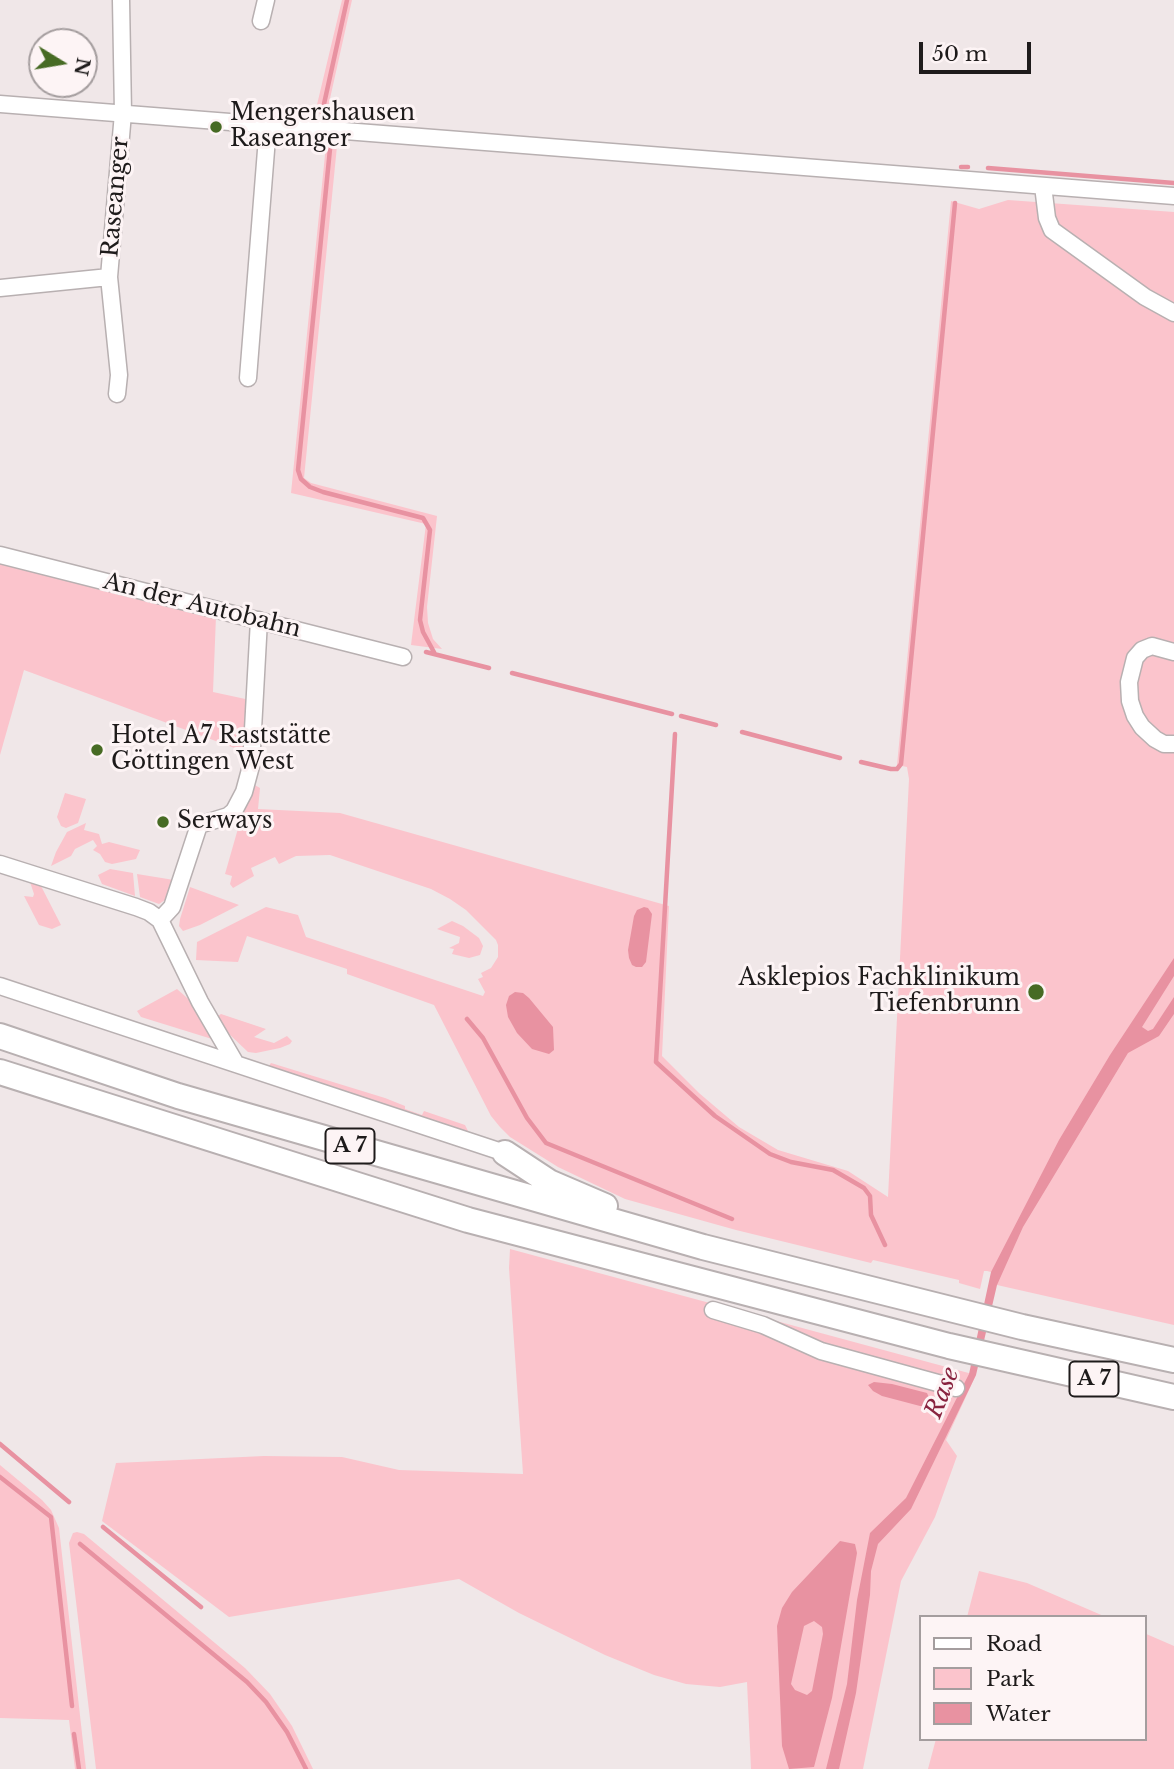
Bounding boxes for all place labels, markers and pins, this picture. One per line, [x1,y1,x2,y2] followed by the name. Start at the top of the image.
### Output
[230,100,415,154] place label: Mengershausen Raseanger
[208,119,224,135] marker: Mengershausen Raseanger
[111,723,331,777] place label: Hotel A7 Raststätte Göttingen West
[89,742,105,758] marker: Hotel A7 Raststätte Göttingen West
[177,808,272,836] place label: Serways
[155,814,171,830] marker: Serways
[739,965,1020,1019] place label: Asklepios Fachklinikum Tiefenbrunn
[1026,982,1046,1002] marker: Asklepios Fachklinikum Tiefenbrunn

